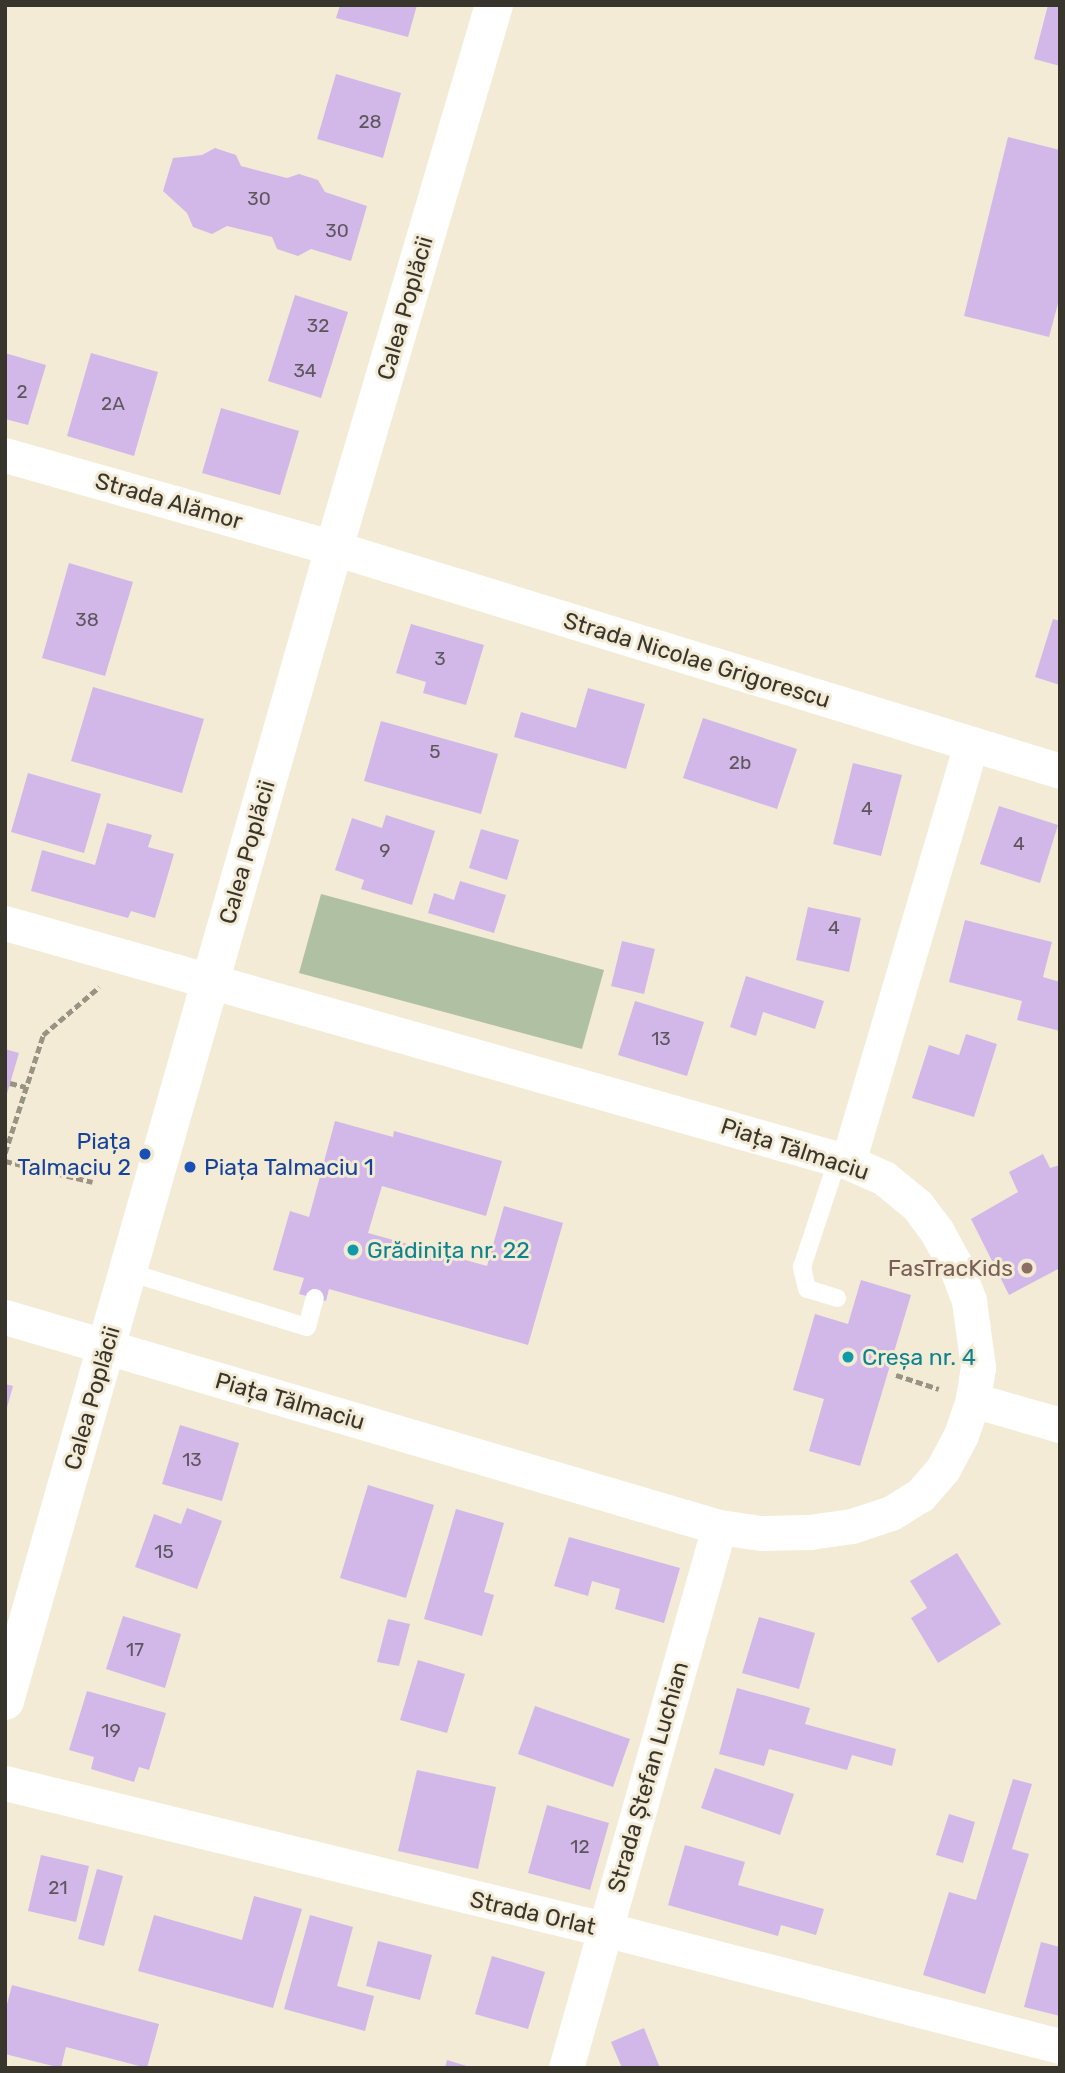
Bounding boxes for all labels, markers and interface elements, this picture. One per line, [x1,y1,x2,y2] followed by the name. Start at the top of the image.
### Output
[358,111,382,133] house number: 28
[247,188,271,210] house number: 30
[325,220,349,242] house number: 30
[371,233,439,383] street label: Calea Poplăcii
[307,315,329,337] house number: 32
[293,360,317,382] house number: 34
[16,381,28,403] house number: 2
[101,393,125,415] house number: 2A
[92,467,246,535] street label: Strada Alămor
[560,606,834,714] street label: Strada Nicolae Grigorescu
[75,609,99,631] house number: 38
[434,648,446,670] house number: 3
[429,741,441,763] house number: 5
[729,752,751,774] house number: 2b
[213,777,281,927] street label: Calea Poplăcii
[861,798,873,820] house number: 4
[1013,833,1025,855] house number: 4
[379,840,391,862] house number: 9
[828,917,840,939] house number: 4
[651,1028,671,1050] house number: 13
[717,1112,873,1186] street label: Piața Tălmaciu
[17,1127,131,1181] place label: Piața Talmaciu 2
[137,1146,153,1162] marker: Piața Talmaciu 2
[204,1153,374,1181] place label: Piața Talmaciu 1
[182,1159,198,1175] marker: Piața Talmaciu 1
[367,1236,530,1264] place label: Grădinița nr. 22
[345,1242,361,1258] marker: Grădinița nr. 22
[888,1254,1013,1282] place label: FasTracKids
[1019,1260,1035,1276] marker: FasTracKids
[58,1323,126,1473] street label: Calea Poplăcii
[862,1343,976,1371] place label: Creșa nr. 4
[840,1349,856,1365] marker: Creșa nr. 4
[212,1366,368,1436] street label: Piața Tălmaciu
[182,1449,202,1471] house number: 13
[154,1541,174,1563] house number: 15
[126,1639,144,1661] house number: 17
[602,1658,694,1896] street label: Strada Ștefan Luchian
[101,1720,121,1742] house number: 19
[570,1836,590,1858] house number: 12
[48,1877,68,1899] house number: 21
[468,1885,598,1941] street label: Strada Orlat

